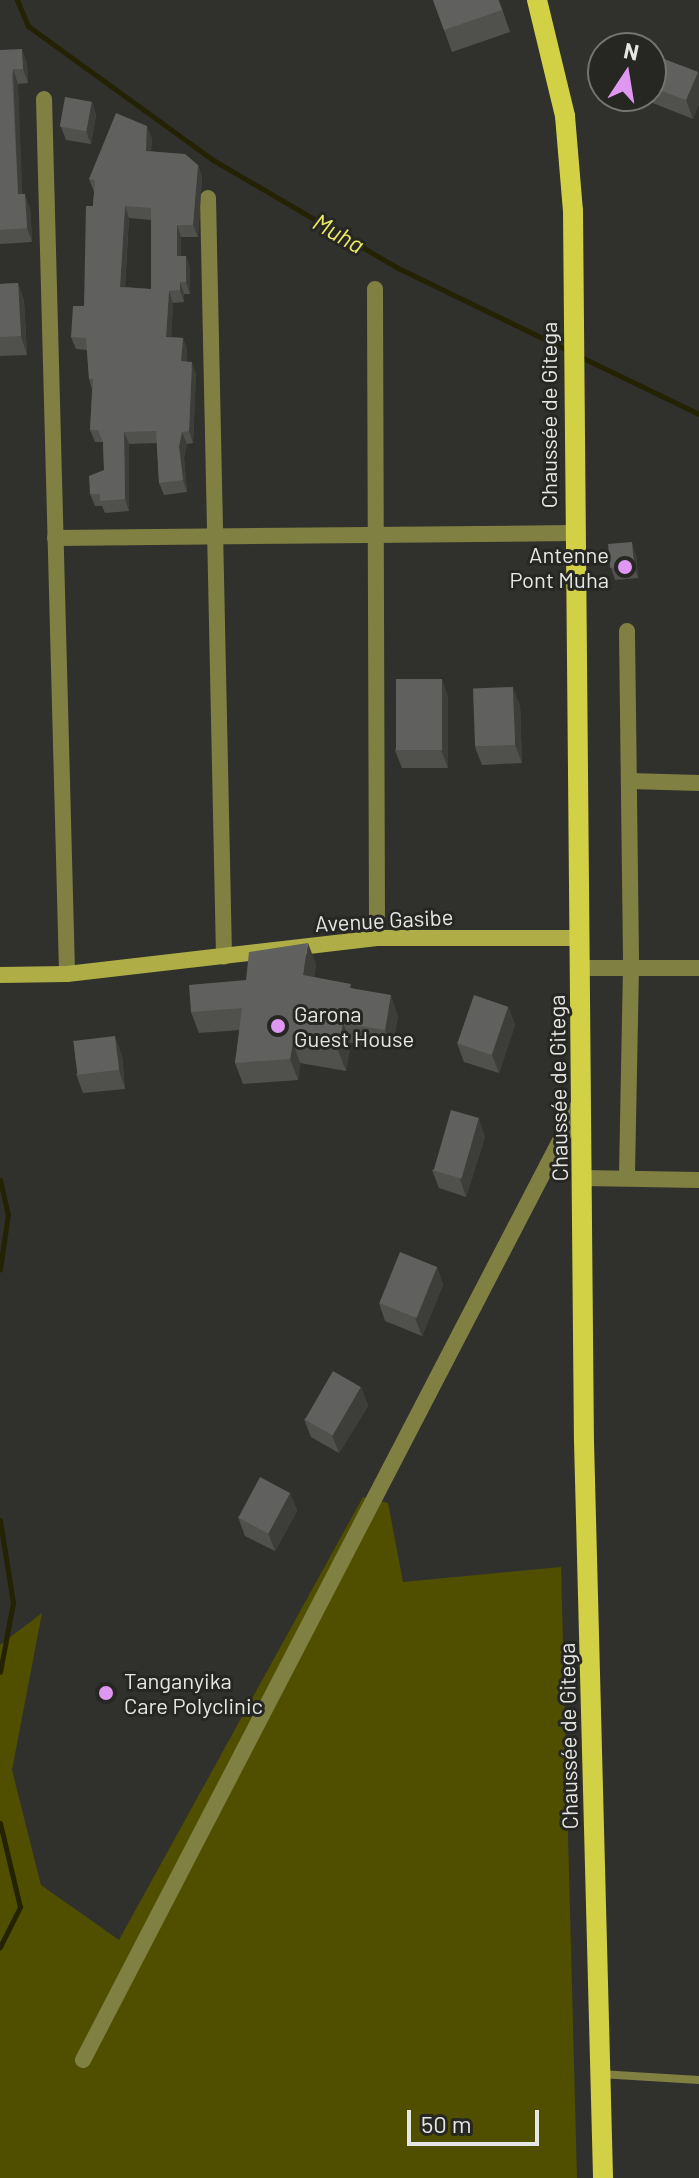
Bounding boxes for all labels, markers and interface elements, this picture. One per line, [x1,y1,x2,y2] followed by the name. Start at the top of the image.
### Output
[587,32,667,112] north arrow
[622,36,641,65] text: N
[308,207,370,259] water label: Muha
[536,322,562,508] street label: Chaussée de Gitega
[509,541,609,592] place label: Antenne Pont Muha
[616,558,634,576] marker: Antenne Pont Muha
[314,903,454,937] street label: Avenue Gasibe
[543,994,573,1182] street label: Chaussée de Gitega
[294,1000,414,1052] place label: Garona Guest House
[269,1017,287,1035] marker: Garona Guest House
[553,1642,583,1830] street label: Chaussée de Gitega
[124,1667,263,1718] place label: Tanganyika Care Polyclinic
[95,1682,117,1704] marker: Tanganyika Care Polyclinic
[411,2094,543,2144] scale bar
[421,2109,472,2138] text: 50 m

